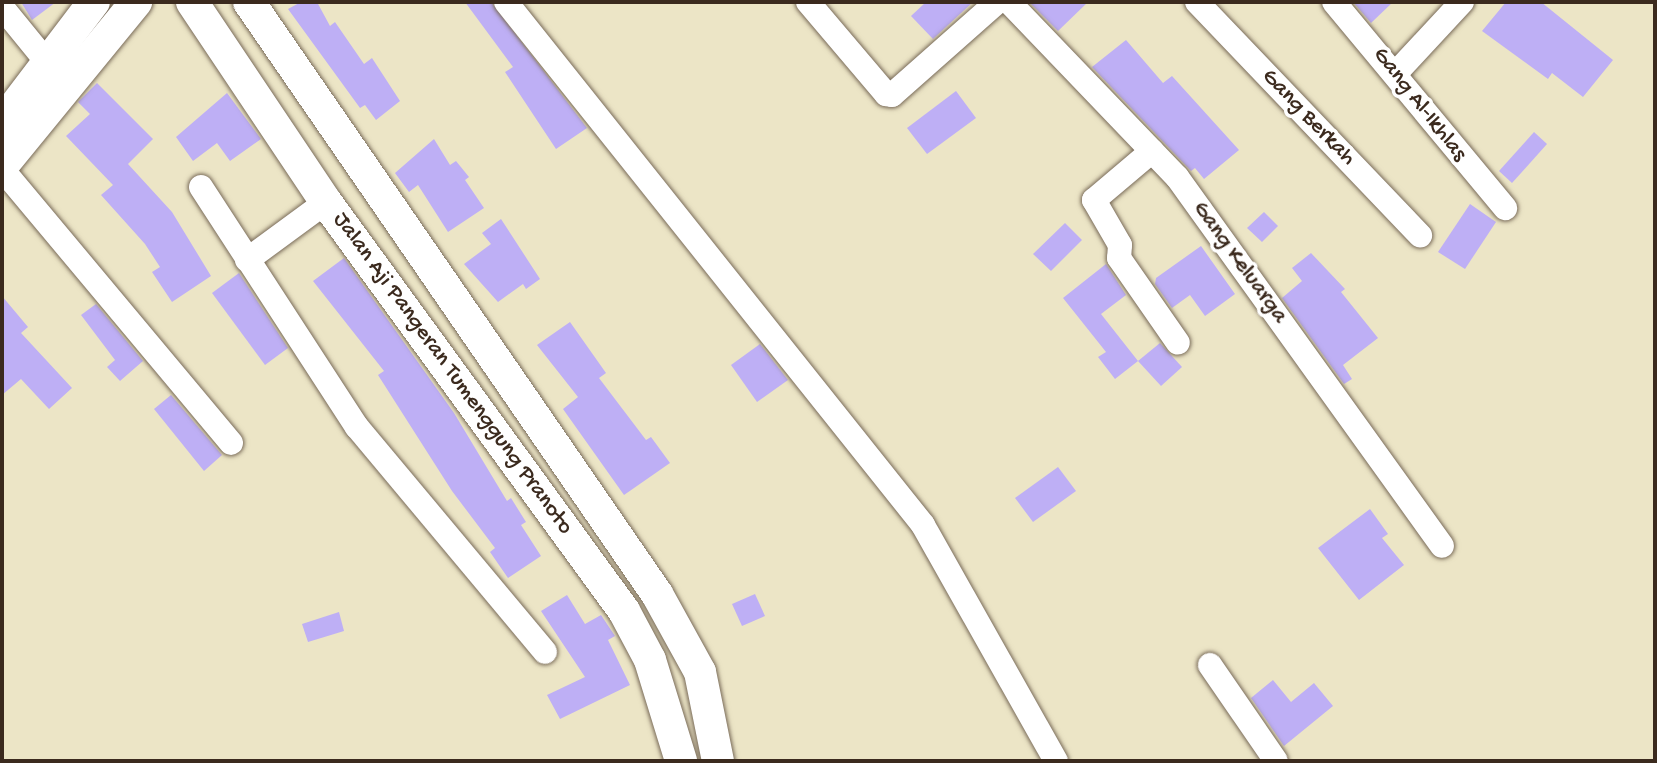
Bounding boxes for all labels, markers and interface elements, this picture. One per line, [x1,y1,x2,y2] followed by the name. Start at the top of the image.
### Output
[1366,43,1472,167] street label: Gang Al-Ikhlas
[1255,64,1361,172] street label: Gang Berkah
[1186,197,1292,329] street label: Gang Keluarga
[326,208,578,540] street label: Jalan Aji Pangeran Tumenggung Pranoto

